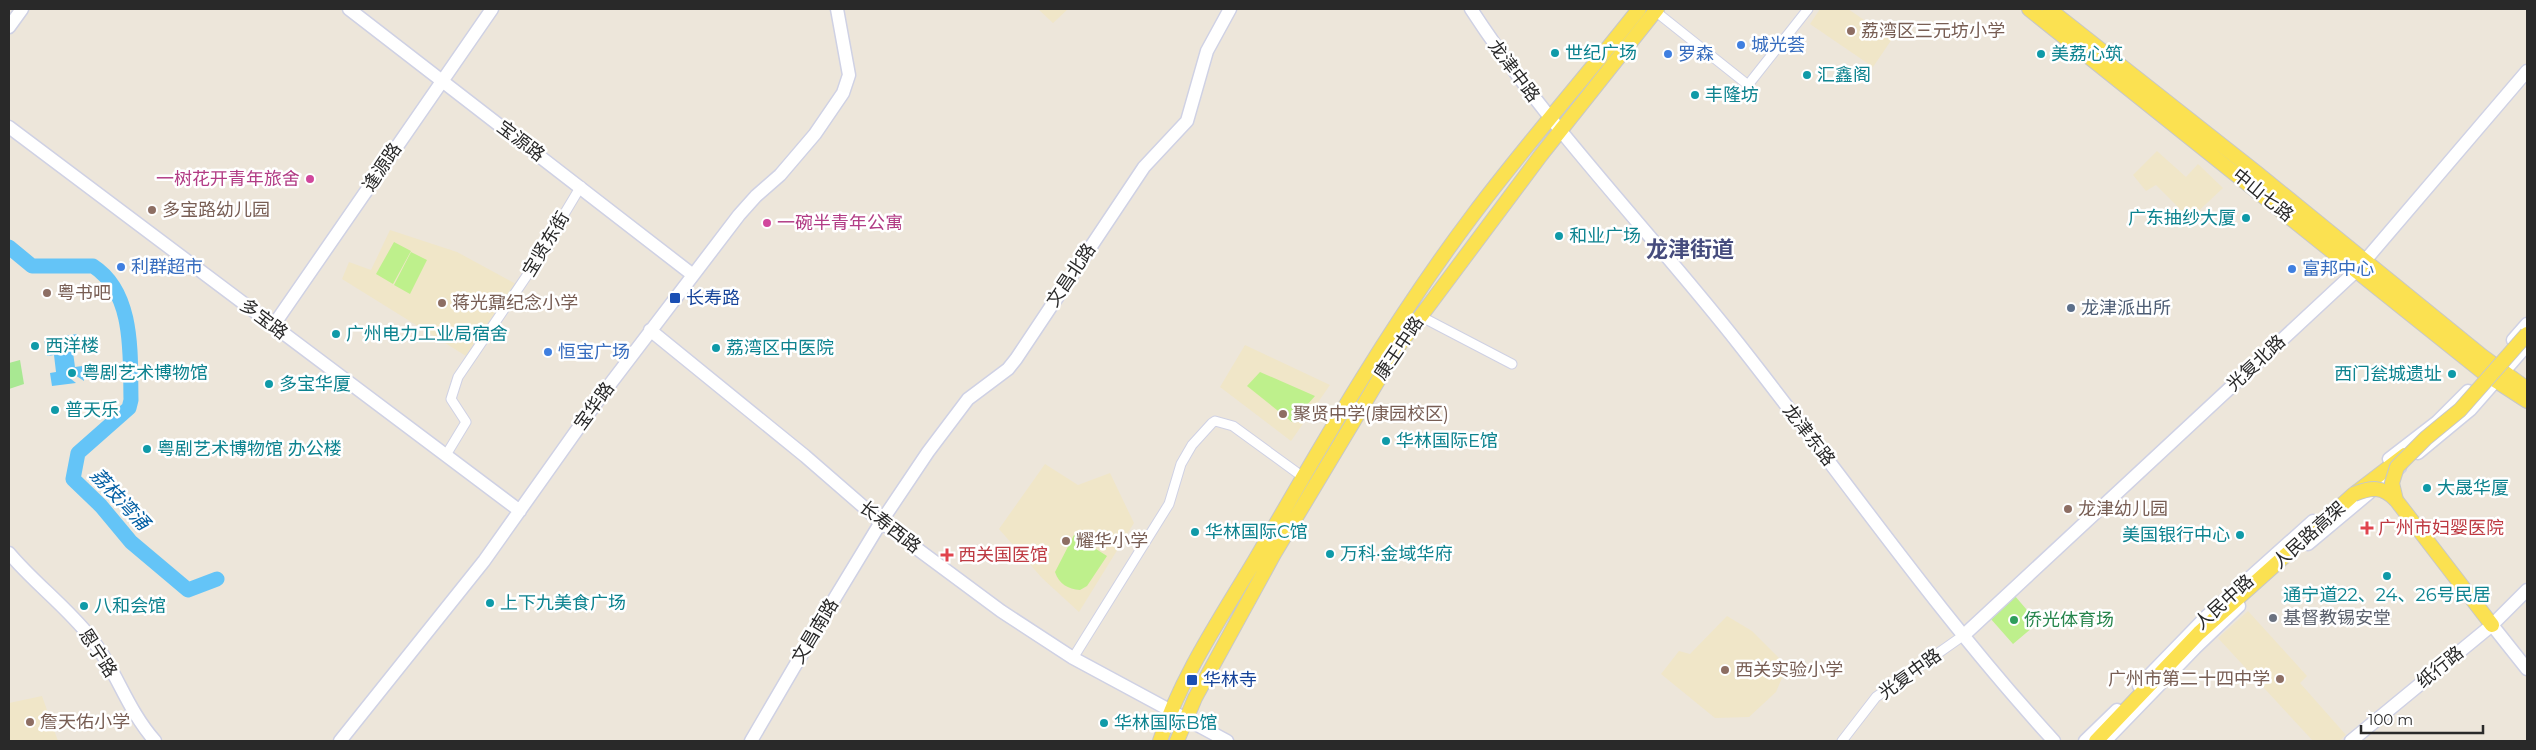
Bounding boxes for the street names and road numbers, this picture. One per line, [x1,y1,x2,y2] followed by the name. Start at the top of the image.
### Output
[1484,36,1544,106] street label: 龙津中路
[493,116,549,166] street label: 宝源路
[358,138,406,196] street label: 逢源路
[2228,164,2298,226] street label: 中山七路
[518,207,574,281] street label: 宝贤东街
[1042,239,1100,311] street label: 文昌北路
[236,294,292,344] street label: 多宝路
[1370,312,1428,384] street label: 康王中路
[2222,330,2290,396] street label: 光复北路
[569,378,619,434] street label: 宝华路
[1778,400,1840,470] street label: 龙津东路
[855,496,925,558] street label: 长寿西路
[2268,497,2350,573] street label: 人民路高架
[2190,570,2258,634] street label: 人民中路
[787,594,843,668] street label: 文昌南路
[74,624,122,682] street label: 恩宁路
[2412,641,2468,693] street label: 纸行路
[1874,644,1946,704] street label: 光复中路

